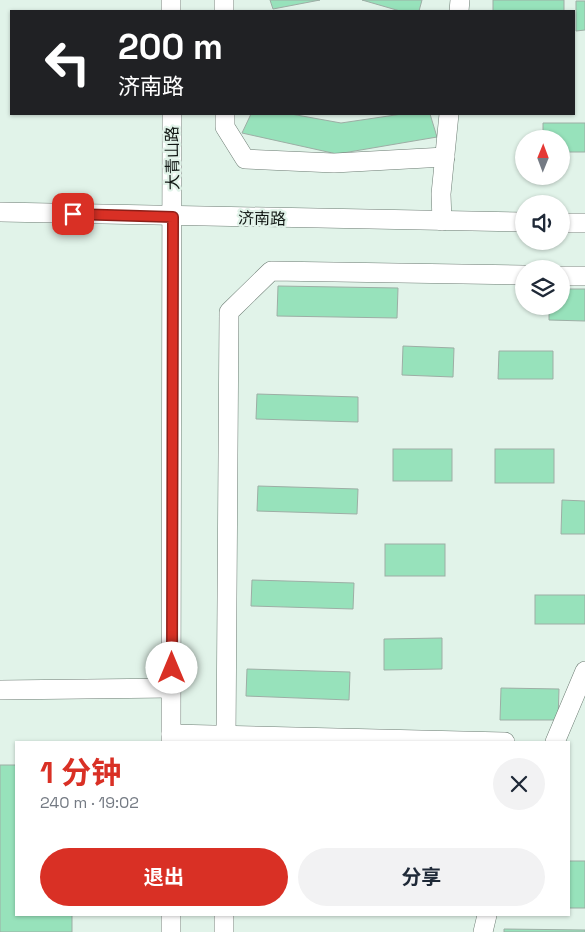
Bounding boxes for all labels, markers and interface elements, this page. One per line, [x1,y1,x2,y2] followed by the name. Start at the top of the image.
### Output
[118,25,223,69] text: 200 m
[35,30,100,95] icon: left
[118,72,184,100] text: 济南路
[161,126,184,190] street label: 大青山路
[515,130,570,185] north arrow
[515,130,570,315] map controls
[52,193,94,235] pin
[515,195,570,250] button: sound
[59,200,87,228] icon: arrive
[238,208,286,229] street label: 济南路
[515,260,570,315] button: layers
[145,641,197,693] position arrow
[40,753,121,792] text: 1 分钟
[493,758,545,810] button: close
[40,792,139,813] text: 240 m · 19:02
[40,848,288,906] button: 退出
[298,848,545,906] button: 分享

